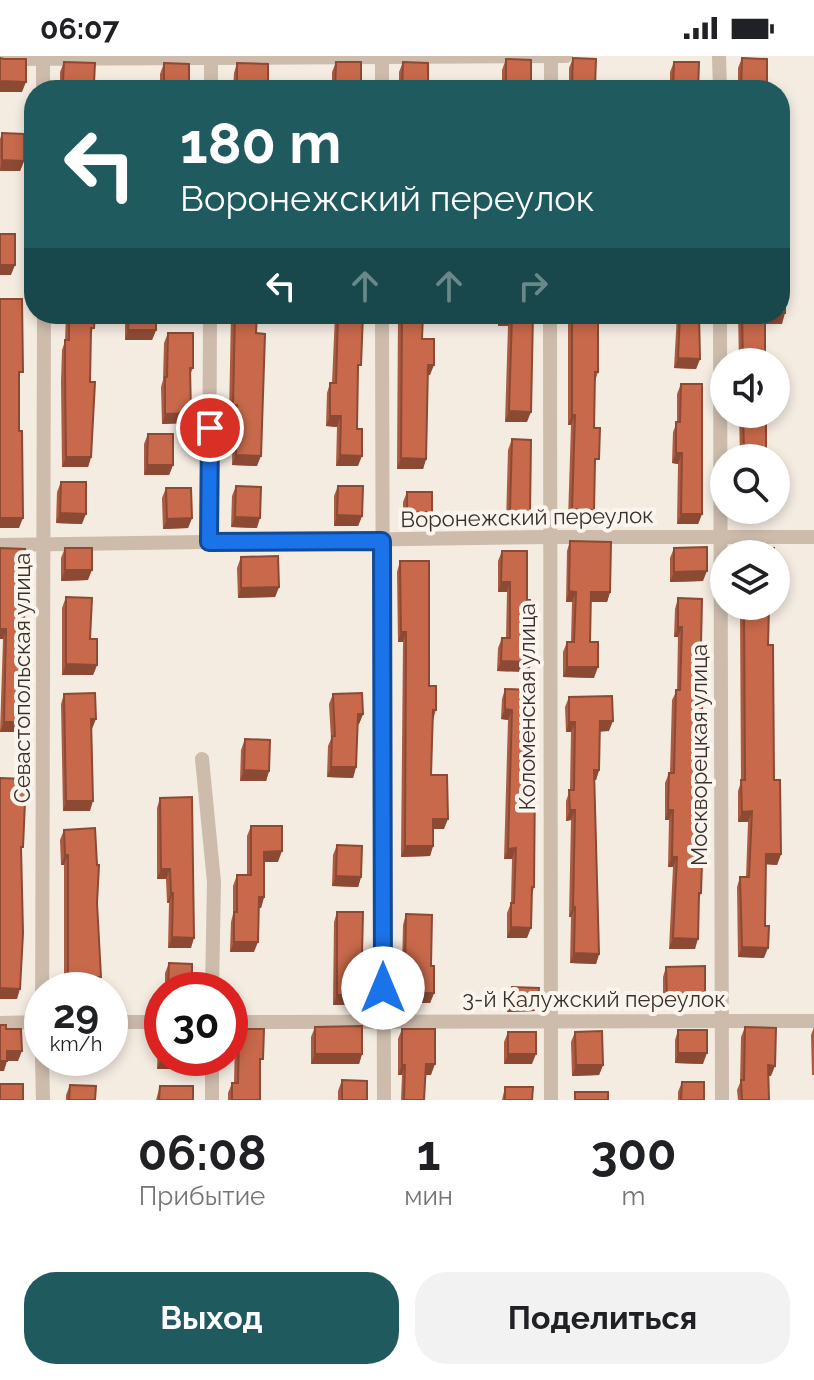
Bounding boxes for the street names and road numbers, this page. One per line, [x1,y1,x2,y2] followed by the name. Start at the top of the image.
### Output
[400,502,654,532] street label: Воронежский переулок
[9,553,35,803] street label: Севастопольская улица
[514,603,540,811] street label: Коломенская улица
[686,644,712,866] street label: Москворецкая улица
[462,986,726,1012] street label: 3-й Калужский переулок

